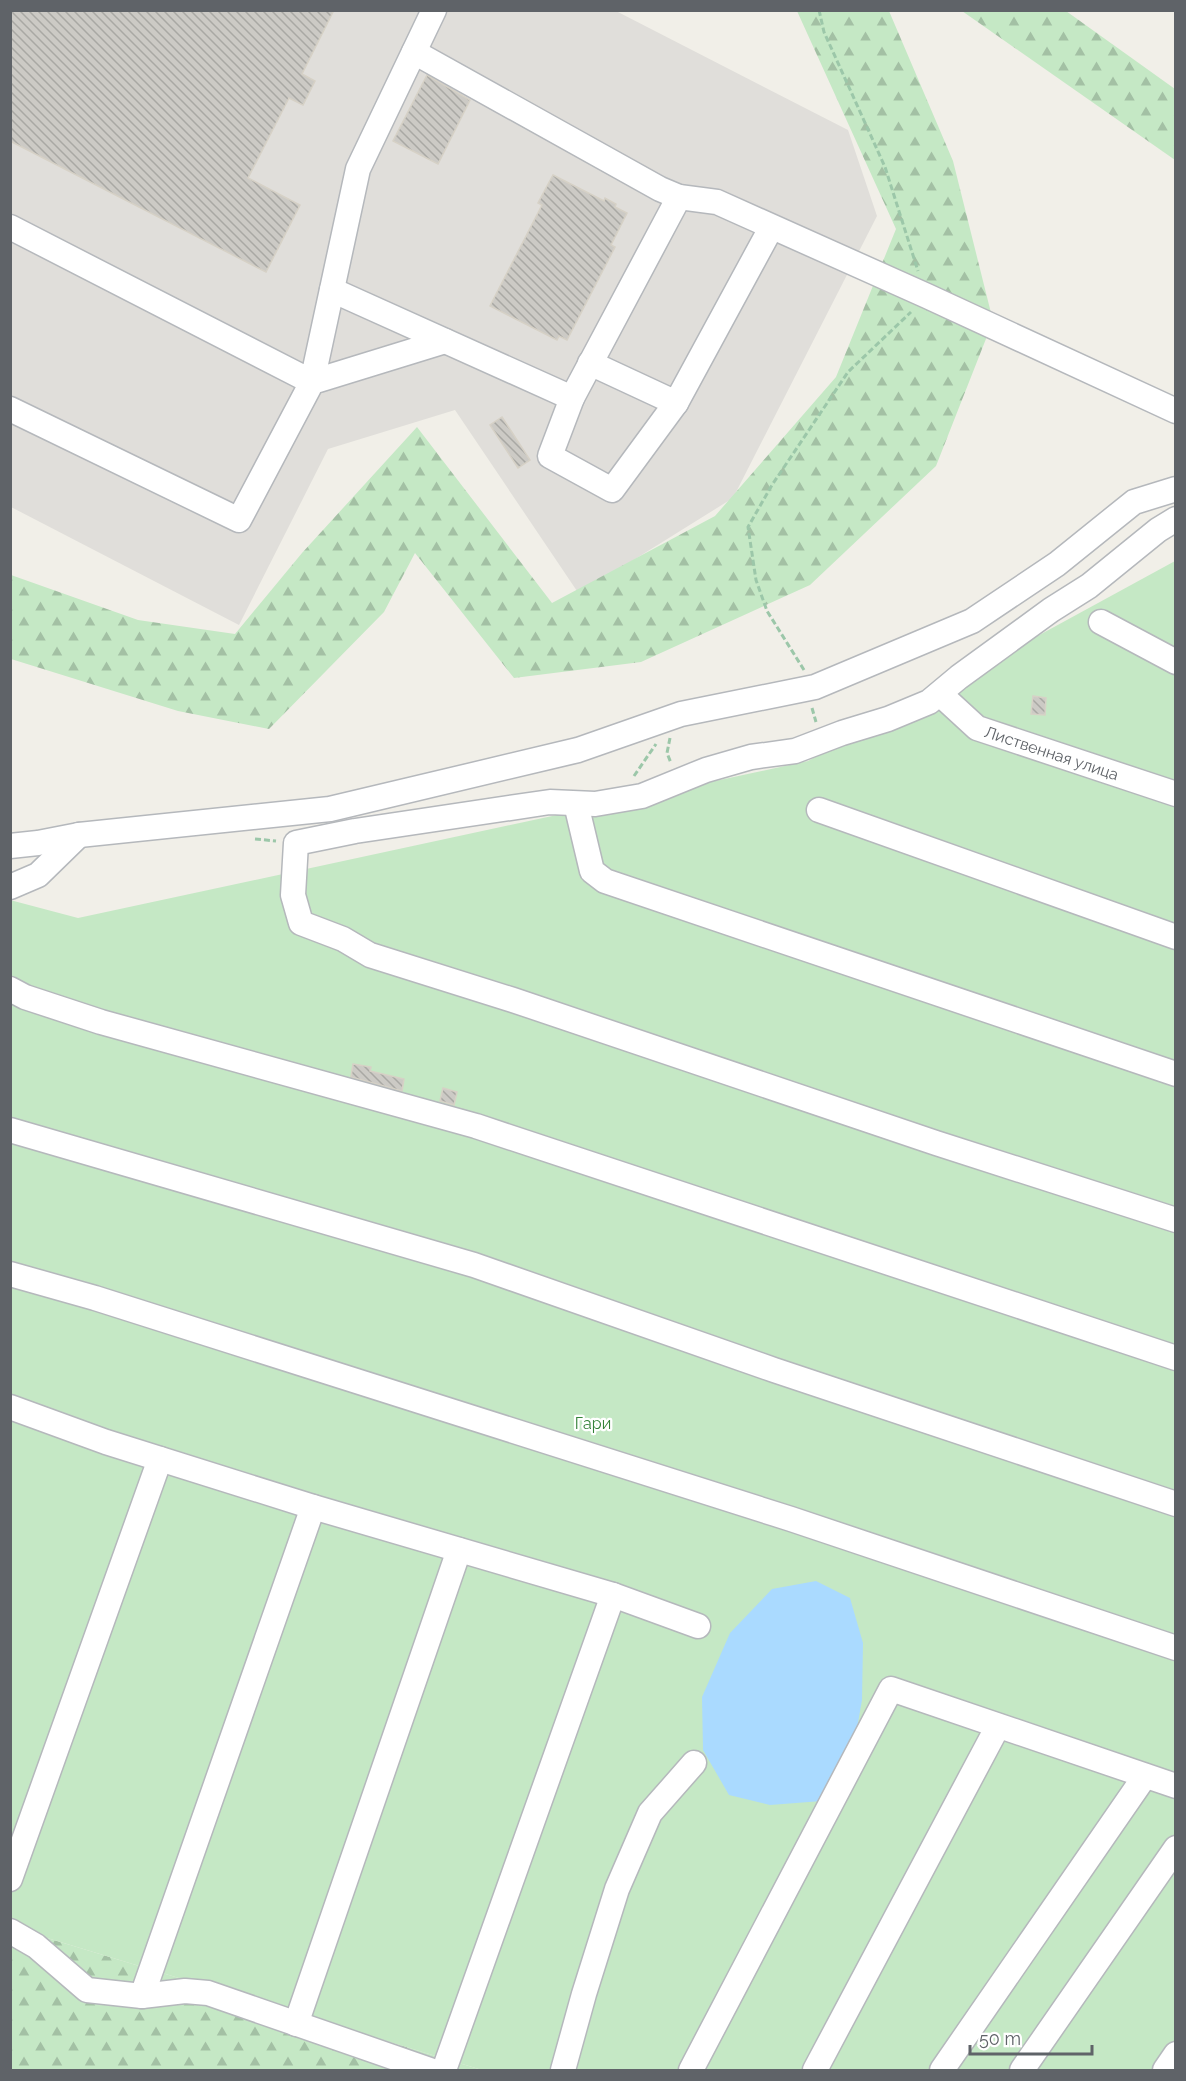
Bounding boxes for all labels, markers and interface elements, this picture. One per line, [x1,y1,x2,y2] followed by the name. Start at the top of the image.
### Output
[982,722,1121,784] street label: Лиственная улица
[575,1414,611,1433] park label: Гари
[970,2018,1092,2056] scale bar
[979,2028,1021,2049] text: 50 m

